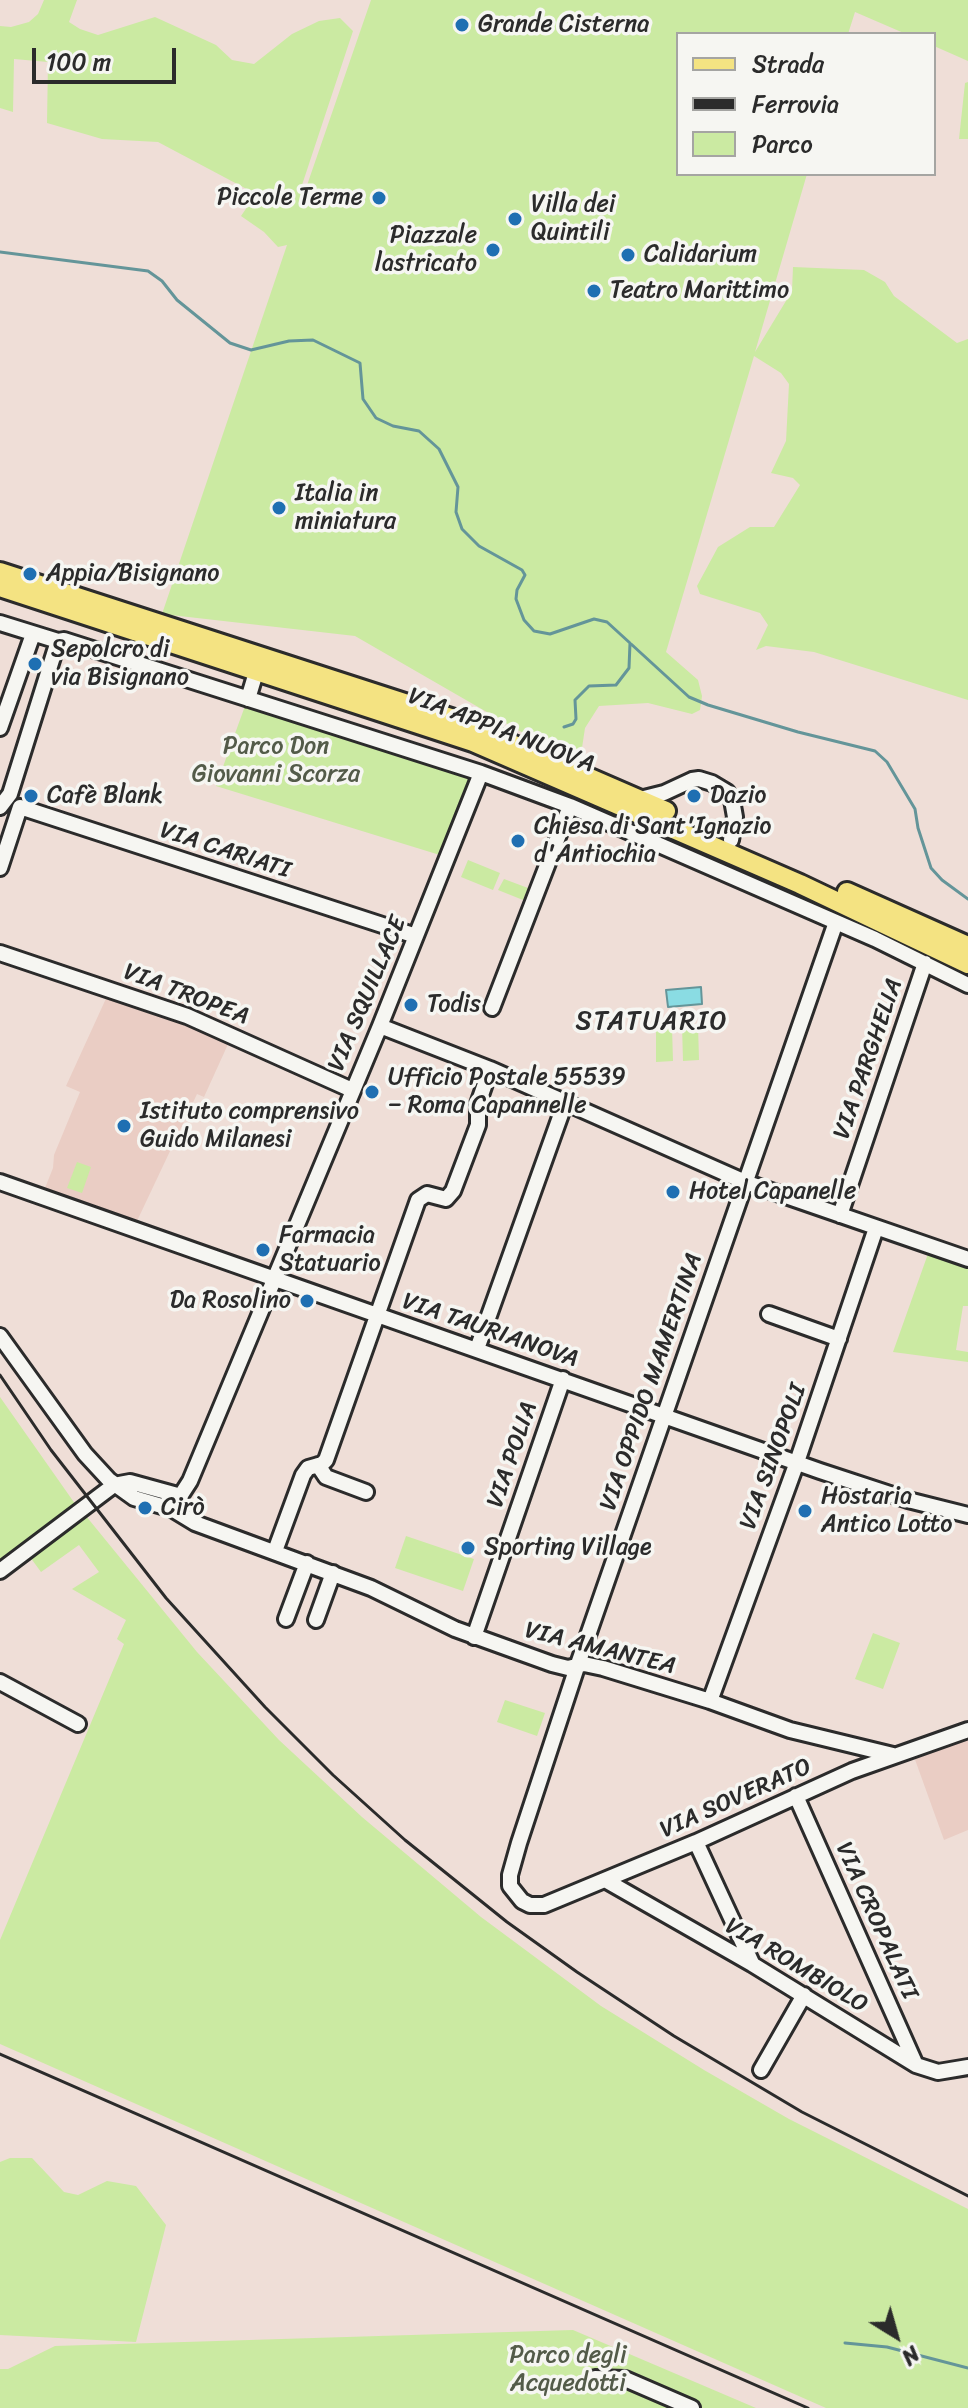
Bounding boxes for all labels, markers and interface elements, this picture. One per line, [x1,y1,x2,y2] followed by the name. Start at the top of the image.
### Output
[478,11,649,39] place label: Grande Cisterna
[453,16,471,34] marker: Grande Cisterna
[36,32,180,82] scale bar
[676,32,936,176] legend
[46,41,111,83] text: 100 m
[752,43,824,85] text: Strada
[752,83,839,125] text: Ferrovia
[752,123,813,165] text: Parco
[217,184,363,212] place label: Piccole Terme
[370,189,388,207] marker: Piccole Terme
[531,191,615,247] place label: Villa dei Quintili
[506,210,524,228] marker: Villa dei Quintili
[375,222,477,278] place label: Piazzale lastricato
[484,241,502,259] marker: Piazzale lastricato
[644,241,757,269] place label: Calidarium
[619,246,637,264] marker: Calidarium
[610,277,789,305] place label: Teatro Marittimo
[585,282,603,300] marker: Teatro Marittimo
[295,480,396,536] place label: Italia in miniatura
[270,499,288,517] marker: Italia in miniatura
[46,560,219,588] place label: Appia/Bisignano
[21,565,39,583] marker: Appia/Bisignano
[51,636,189,692] place label: Sepolcro di via Bisignano
[26,655,44,673] marker: Sepolcro di via Bisignano
[404,682,598,780] street label: VIA APPIA NUOVA
[192,733,360,789] park label: Parco Don Giovanni Scorza
[47,782,163,810] place label: Cafè Blank
[710,782,766,810] place label: Dazio
[22,787,40,805] marker: Cafè Blank
[685,787,703,805] marker: Dazio
[534,813,771,869] place label: Chiesa di Sant'Ignazio d'Antiochia
[156,816,294,886] street label: VIA CARIATI
[509,832,527,850] marker: Chiesa di Sant'Ignazio d'Antiochia
[322,912,414,1076] street label: VIA SQUILLACE
[119,958,253,1032] street label: VIA TROPEA
[828,975,910,1143] street label: VIA PARGHELIA
[427,991,481,1019] place label: Todis
[402,996,420,1014] marker: Todis
[576,1006,728,1038] district label: STATUARIO
[388,1064,626,1120] place label: Ufficio Postale 55539 – Roma Capannelle
[363,1083,381,1101] marker: Ufficio Postale 55539 – Roma Capannelle
[140,1098,359,1154] place label: Istituto comprensivo Guido Milanesi
[115,1117,133,1135] marker: Istituto comprensivo Guido Milanesi
[689,1178,856,1206] place label: Hotel Capanelle
[664,1183,682,1201] marker: Hotel Capanelle
[279,1222,381,1278] place label: Farmacia Statuario
[254,1241,272,1259] marker: Farmacia Statuario
[594,1250,710,1514] street label: VIA OPPIDO MAMERTINA
[170,1287,291,1315] place label: Da Rosolino
[398,1287,582,1375] street label: VIA TAURIANOVA
[298,1292,316,1310] marker: Da Rosolino
[734,1380,814,1534] street label: VIA SINOPOLI
[482,1398,544,1512] street label: VIA POLIA
[821,1483,952,1539] place label: Hostaria Antico Lotto
[161,1494,205,1522] place label: Cirò
[136,1499,154,1517] marker: Cirò
[796,1502,814,1520] marker: Hostaria Antico Lotto
[484,1534,652,1562] place label: Sporting Village
[459,1539,477,1557] marker: Sporting Village
[522,1616,678,1682] street label: VIA AMANTEA
[656,1753,816,1845] street label: VIA SOVERATO
[828,1838,924,2004] street label: VIA CROPALATI
[719,1912,873,2020] street label: VIA ROMBIOLO
[856,2296,936,2376] north arrow
[893,2335,929,2376] text: N
[509,2342,627,2398] park label: Parco degli Acquedotti

